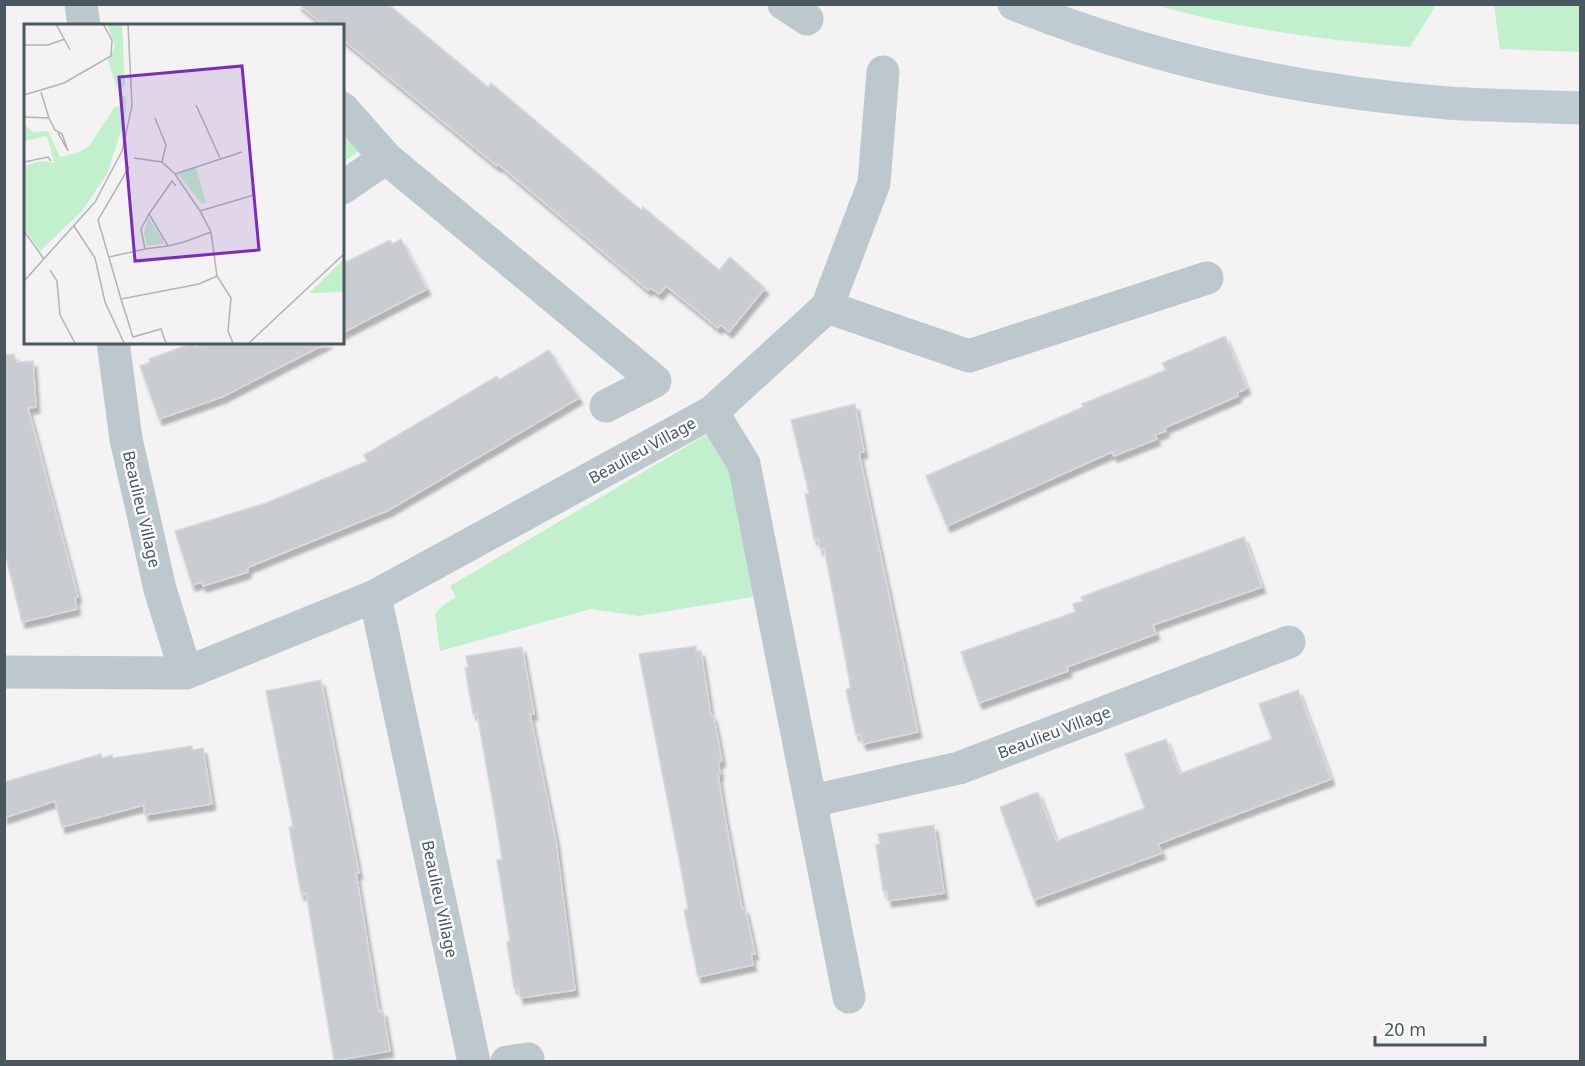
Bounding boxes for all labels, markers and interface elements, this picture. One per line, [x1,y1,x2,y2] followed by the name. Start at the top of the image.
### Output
[24,24,344,344] inset map
[584,411,700,489] street label: Beaulieu Village
[118,448,166,570] street label: Beaulieu Village
[994,700,1114,764] street label: Beaulieu Village
[417,838,463,960] street label: Beaulieu Village
[1375,1009,1484,1047] scale bar
[1384,1017,1426,1041] text: 20 m

